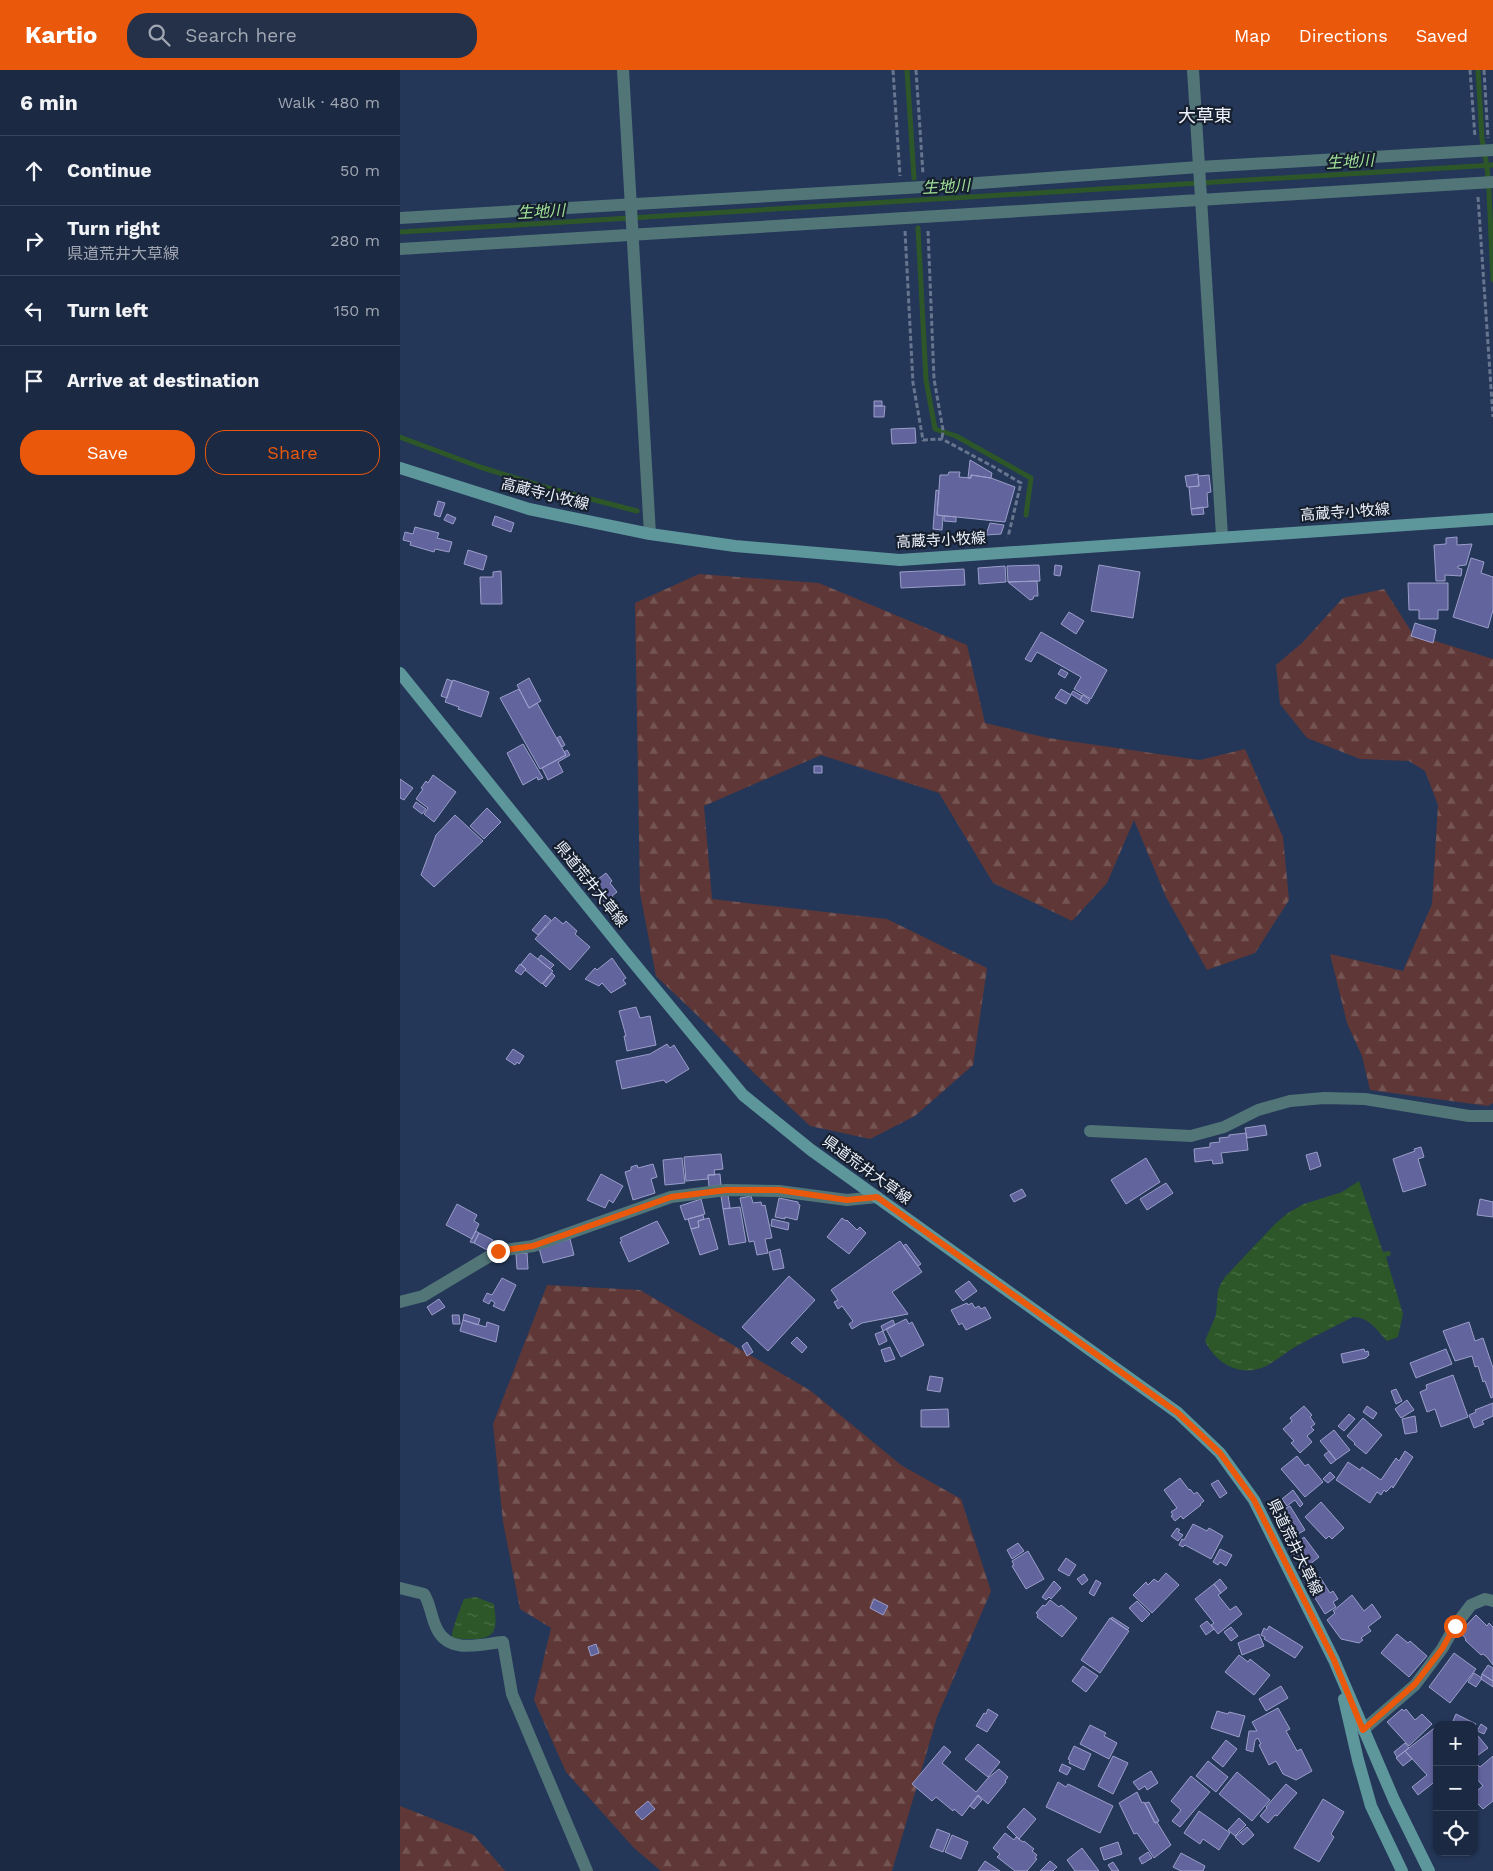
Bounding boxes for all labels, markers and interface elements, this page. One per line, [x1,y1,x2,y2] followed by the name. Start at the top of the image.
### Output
[127,13,477,58] search box
[25,21,97,49] text: Kartio
[145,21,173,49] icon: search
[185,24,297,47] text: Search here
[1234,25,1271,46] text: Map
[1299,25,1388,46] text: Directions
[1416,25,1468,46] text: Saved
[20,90,78,115] text: 6 min
[278,93,380,112] text: Walk · 480 m
[1178,105,1232,126] district label: 大草東
[1326,151,1376,172] water label: 生地川
[20,157,48,185] icon: ahead
[67,159,151,182] text: Continue
[340,161,380,180] text: 50 m
[922,176,972,197] water label: 生地川
[517,201,567,222] water label: 生地川
[67,217,160,240] text: Turn right
[20,227,48,255] icon: right
[330,231,380,250] text: 280 m
[67,244,179,263] text: 県道荒井大草線
[20,297,48,325] icon: left
[67,299,148,322] text: Turn left
[334,301,380,320] text: 150 m
[20,367,48,395] icon: arrive
[67,369,259,392] text: Arrive at destination
[20,430,195,475] button: Save
[205,430,380,475] button: Share
[499,474,591,514] street label: 高蔵寺小牧線
[1299,500,1391,524] street label: 高蔵寺小牧線
[896,529,986,551] street label: 高蔵寺小牧線
[551,838,631,930] street label: 県道荒井大草線
[819,1132,915,1208] street label: 県道荒井大草線
[487,1240,510,1263] route end
[1264,1496,1326,1598] street label: 県道荒井大草線
[1444,1615,1467,1638] route start
[1433,1721,1478,1856] map controls
[1433,1721,1478,1766] button: +
[1433,1766,1478,1811] button: −
[1433,1811,1478,1856] button: locate

